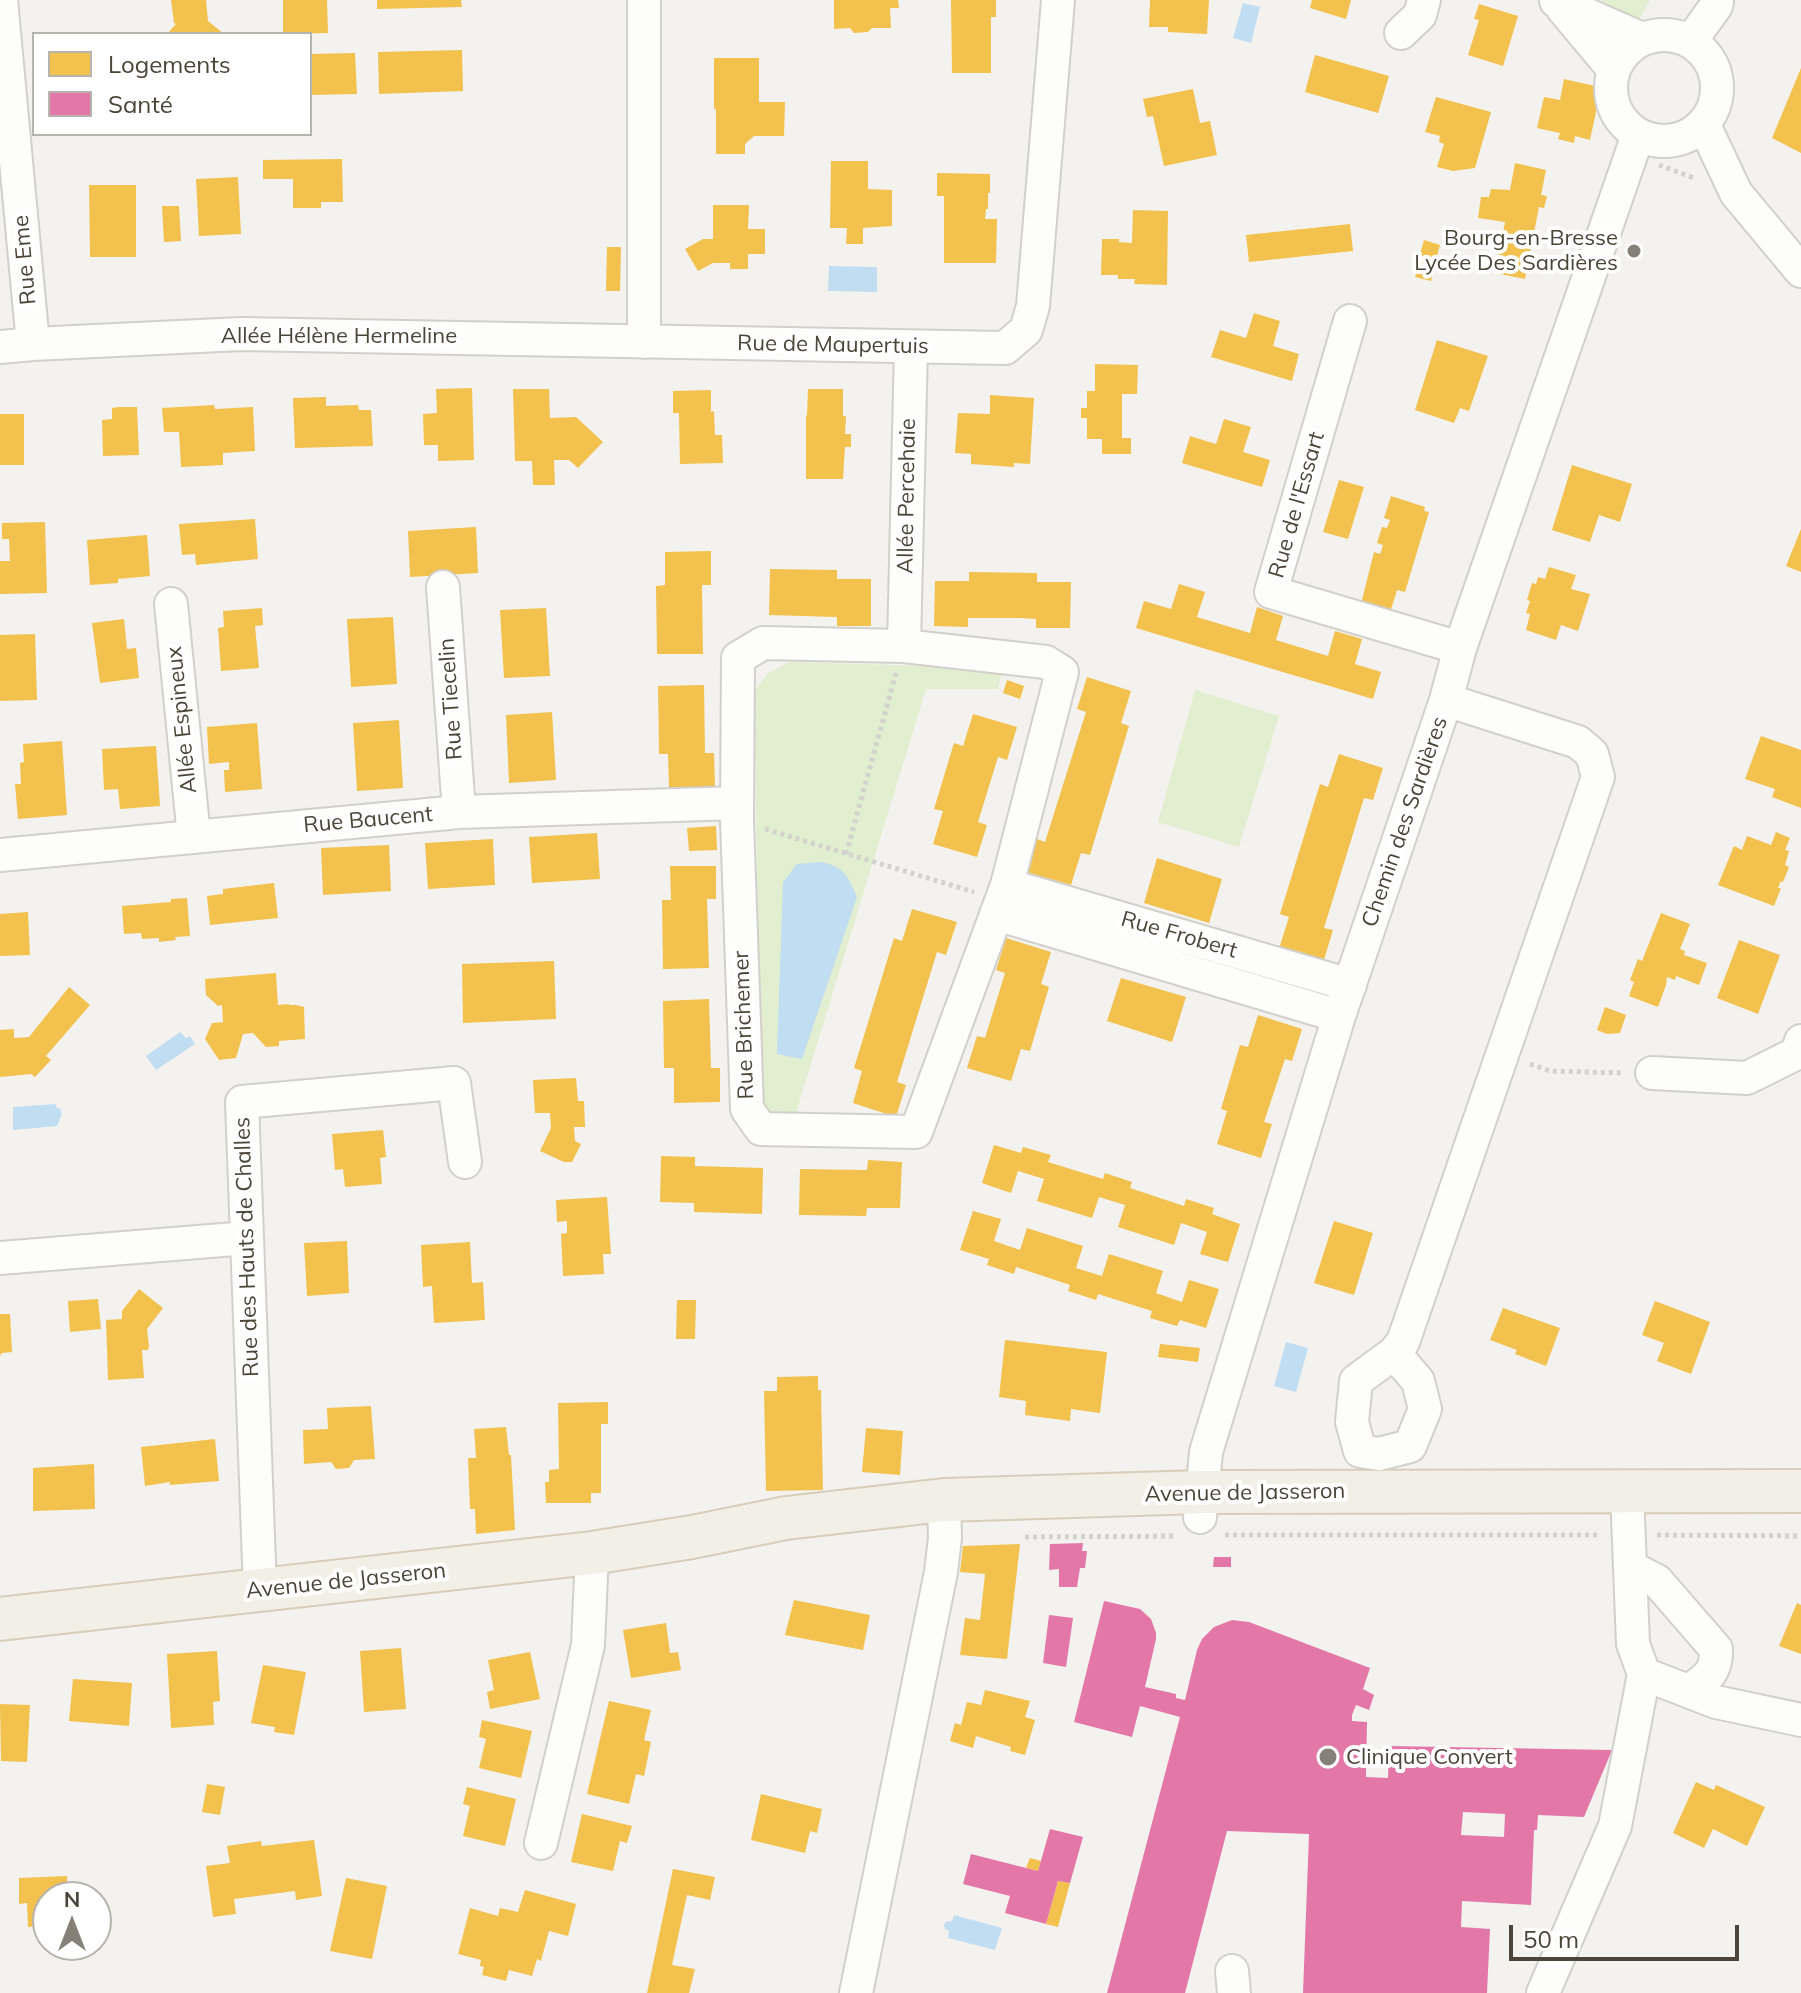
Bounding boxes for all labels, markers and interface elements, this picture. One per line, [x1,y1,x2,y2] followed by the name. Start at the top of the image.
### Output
[32,32,312,136] legend
[108,49,231,79] text: Logements
[108,89,173,119] text: Santé
[8,214,42,306] street label: Rue Eme
[1414,225,1618,276] place label: Bourg-en-Bresse Lycée Des Sardières
[1625,242,1643,260] marker: Bourg-en-Bresse Lycée Des Sardières
[221,323,457,349] street label: Allée Hélène Hermeline
[737,330,929,360] street label: Rue de Maupertuis
[892,418,922,574] street label: Allée Percehaie
[1264,429,1330,581] street label: Rue de l'Essart
[434,637,468,761] street label: Rue Tiecelin
[161,645,203,795] street label: Allée Espineux
[1357,713,1453,931] street label: Chemin des Sardières
[302,801,434,839] street label: Rue Baucent
[1118,906,1240,964] street label: Rue Frobert
[728,950,760,1100] street label: Rue Brichemer
[229,1117,265,1377] street label: Rue des Hauts de Challes
[1144,1478,1346,1508] street label: Avenue de Jasseron
[245,1557,447,1605] street label: Avenue de Jasseron
[1346,1744,1513,1770] place label: Clinique Convert
[1317,1746,1339,1768] marker: Clinique Convert
[32,1881,112,1961] north arrow
[64,1885,80,1913] text: N
[1513,1909,1743,1959] scale bar
[1523,1924,1579,1954] text: 50 m

